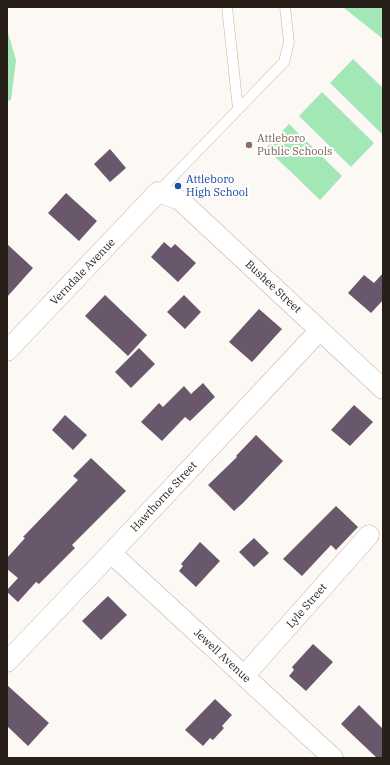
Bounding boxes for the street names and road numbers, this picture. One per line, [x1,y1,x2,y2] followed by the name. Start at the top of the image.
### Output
[48,236,118,308] street label: Verndale Avenue
[242,258,304,316] street label: Bushee Street
[128,459,200,535] street label: Hawthorne Street
[284,581,330,631] street label: Lyle Street
[191,626,253,686] street label: Jewell Avenue

